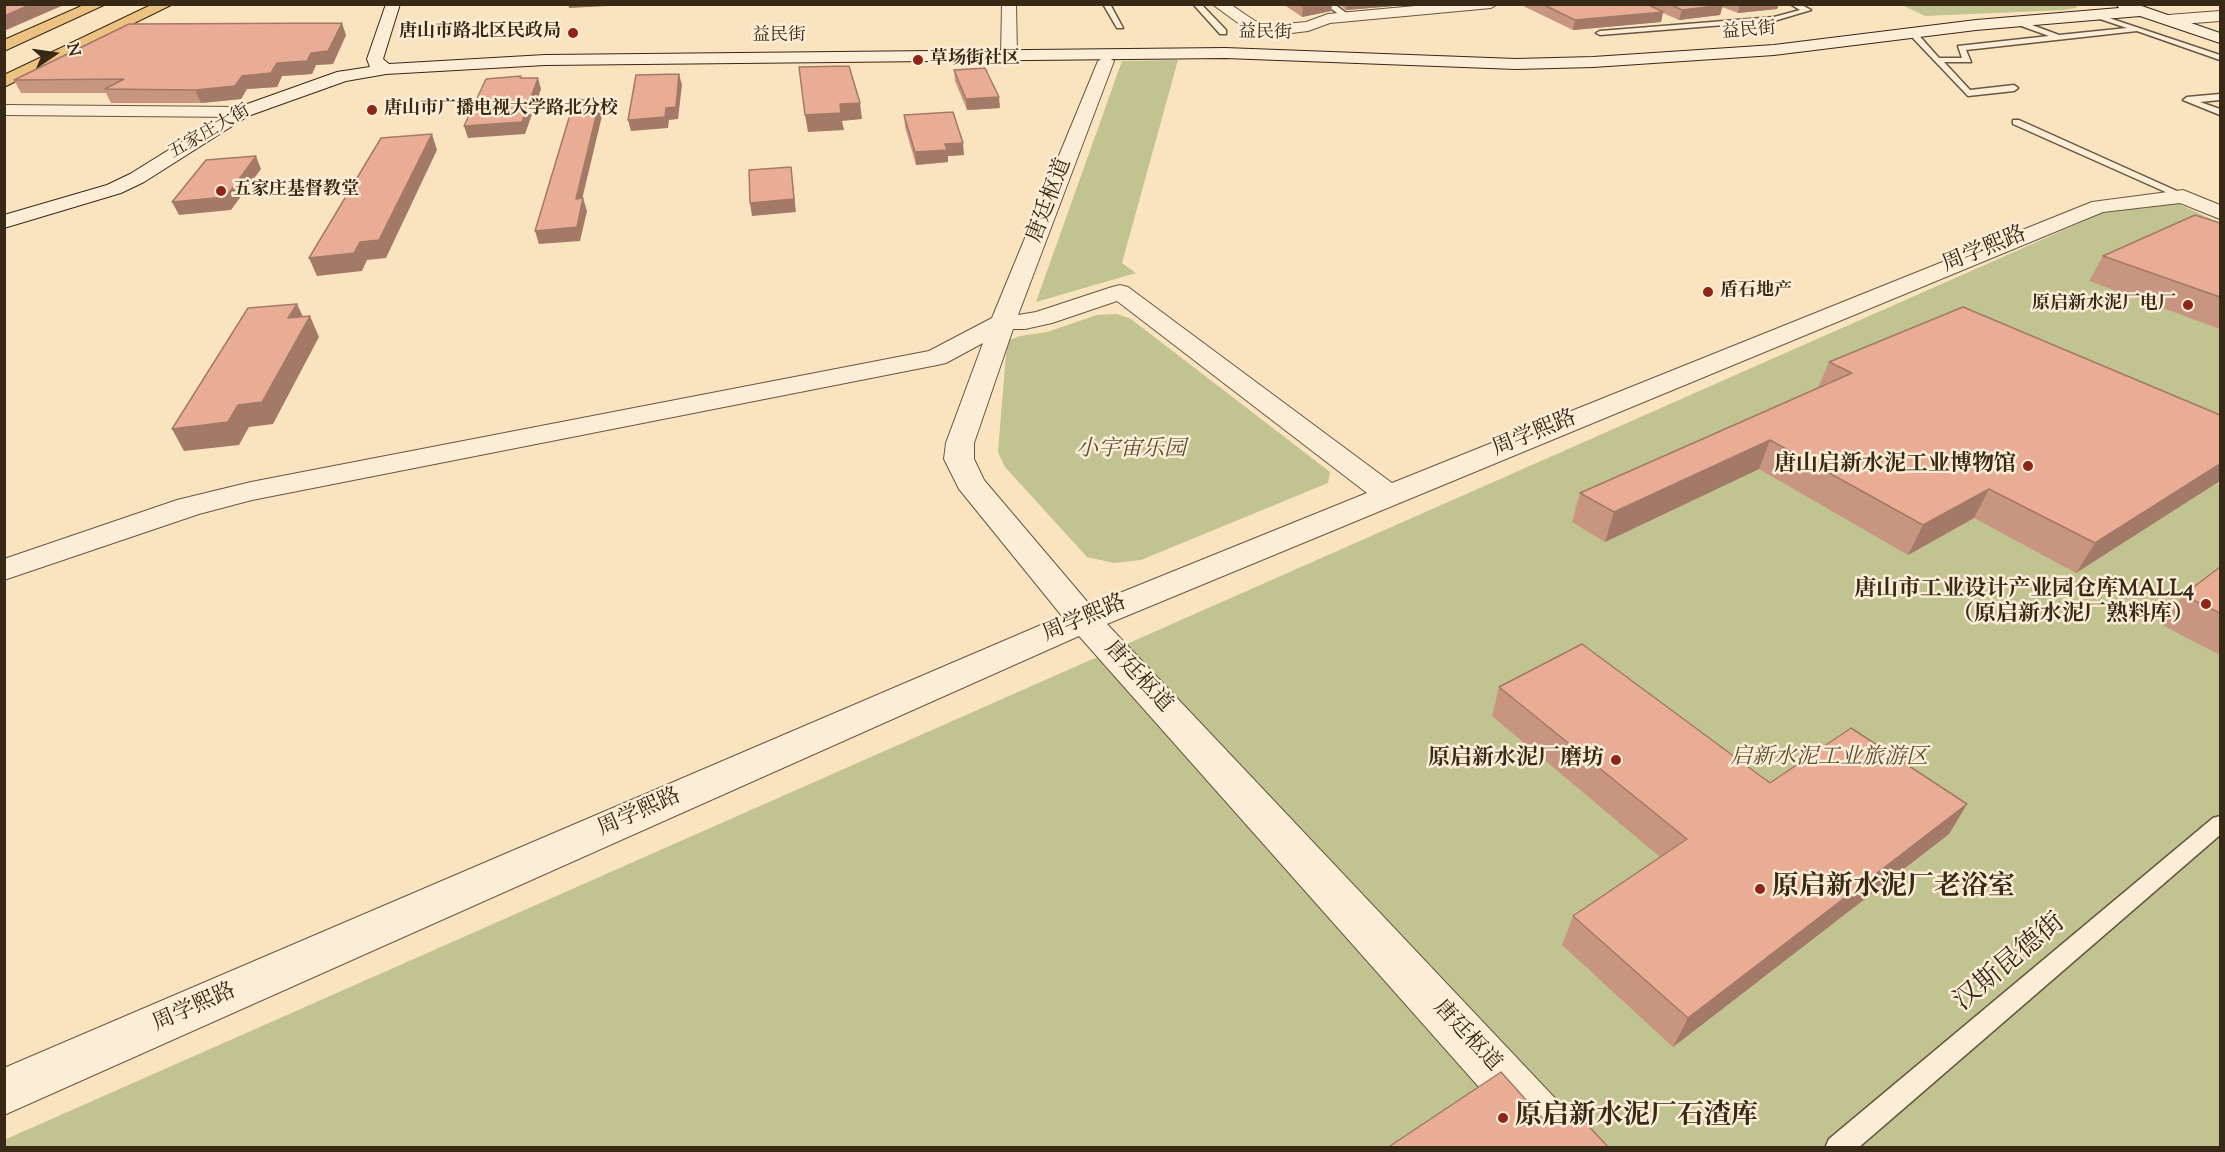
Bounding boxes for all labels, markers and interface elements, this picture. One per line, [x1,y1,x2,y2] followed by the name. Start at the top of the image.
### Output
[1721,19,1777,45] street label: 益民街
[399,22,561,44] place label: 唐山市路北区民政局
[1238,23,1292,45] street label: 益民街
[24,24,84,84] north arrow
[566,26,580,40] marker: 唐山市路北区民政局
[752,26,806,48] street label: 益民街
[59,41,85,59] text: N
[930,49,1020,71] place label: 草场街社区
[911,53,925,67] marker: 草场街社区
[384,99,618,121] place label: 唐山市广播电视大学路北分校
[166,101,254,165] street label: 五家庄大街
[365,103,379,117] marker: 唐山市广播电视大学路北分校
[1023,155,1079,247] street label: 唐廷枢道
[233,180,359,202] place label: 五家庄基督教堂
[214,184,228,198] marker: 五家庄基督教堂
[1939,222,2031,280] street label: 周学熙路
[1720,281,1792,303] place label: 盾石地产
[1701,285,1715,299] marker: 盾石地产
[2032,294,2176,316] place label: 原启新水泥厂电厂
[2181,298,2195,312] marker: 原启新水泥厂电厂
[1489,406,1581,464] street label: 周学熙路
[1076,438,1186,464] park label: 小宇宙乐园
[1774,453,2016,479] place label: 唐山启新水泥工业博物馆
[2021,459,2035,473] marker: 唐山启新水泥工业博物馆
[1854,578,2194,630] place label: 唐山市工业设计产业园仓库MALL4 （原启新水泥厂熟料库）
[1039,591,1131,649] street label: 周学熙路
[2199,597,2213,611] marker: 唐山市工业设计产业园仓库MALL4 （原启新水泥厂熟料库）
[1097,637,1177,719] street label: 唐廷枢道
[1730,746,1928,772] park label: 启新水泥工业旅游区
[1428,747,1604,773] place label: 原启新水泥厂磨坊
[1609,753,1623,767] marker: 原启新水泥厂磨坊
[594,784,686,844] street label: 周学熙路
[1772,873,2015,905] place label: 原启新水泥厂老浴室
[1753,882,1767,896] marker: 原启新水泥厂老浴室
[1949,908,2073,1020] street label: 汉斯昆德街
[149,979,241,1039] street label: 周学熙路
[1426,996,1506,1078] street label: 唐廷枢道
[1515,1102,1758,1134] place label: 原启新水泥厂石渣库
[1496,1111,1510,1125] marker: 原启新水泥厂石渣库

